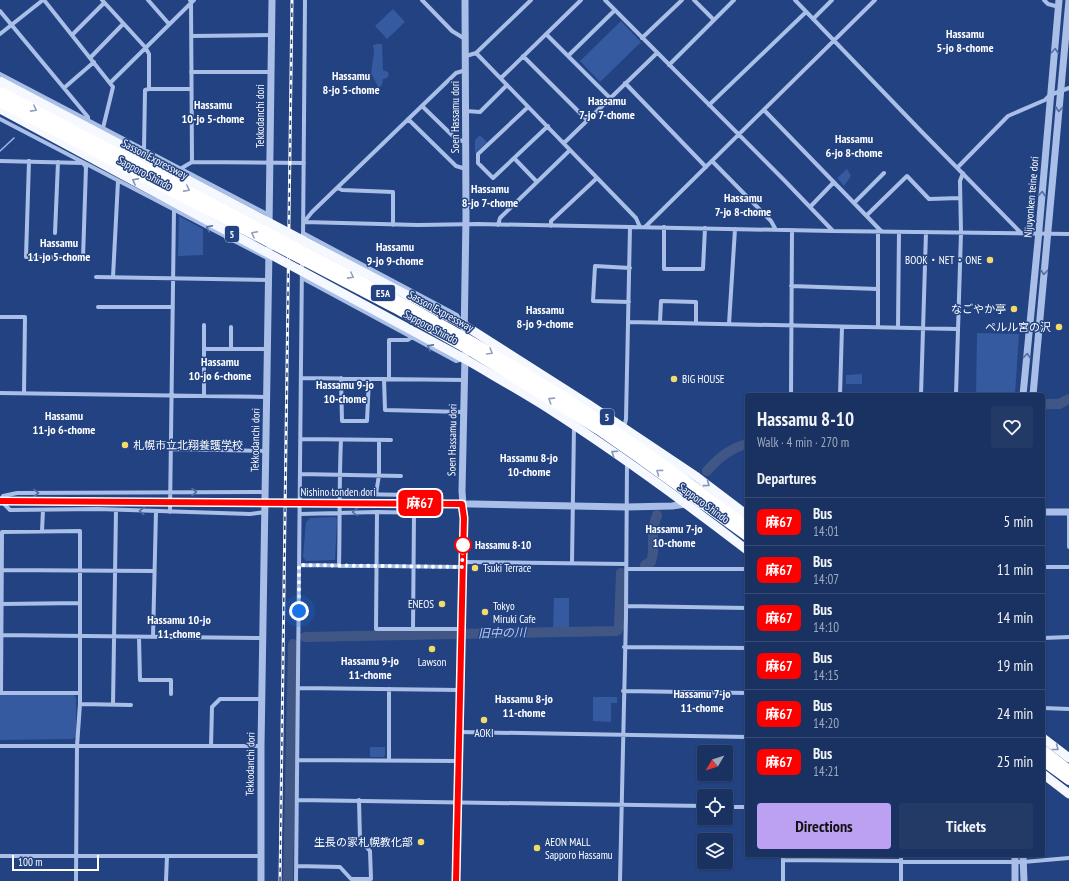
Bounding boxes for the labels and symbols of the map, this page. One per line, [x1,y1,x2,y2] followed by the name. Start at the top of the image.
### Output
[936,26,994,55] district label: Hassamu 5-jo 8-chome
[1050,48,1059,54] one-way arrow
[322,68,380,97] district label: Hassamu 8-jo 5-chome
[448,81,462,153] street label: Soen Hassamu dori
[253,84,267,148] street label: Tekkodanchi dori
[579,93,635,122] district label: Hassamu 7-jo 7-chome
[182,97,244,126] district label: Hassamu 10-jo 5-chome
[30,104,38,112] one-way arrow
[1055,106,1064,112] one-way arrow
[825,131,883,160] district label: Hassamu 6-jo 8-chome
[120,136,191,183] street label: Sasson Expressway
[115,153,175,193] street label: Sapporo Shindo
[1020,156,1042,238] street label: Nijuyonken teine dori
[132,178,139,186] one-way arrow
[462,181,518,210] district label: Hassamu 8-jo 7-chome
[182,184,190,192] one-way arrow
[715,190,771,219] district label: Hassamu 7-jo 8-chome
[1038,191,1047,197] one-way arrow
[206,226,213,233] one-way arrow
[225,226,239,242] road number: 5
[251,232,258,239] one-way arrow
[28,235,90,264] district label: Hassamu 11-jo 5-chome
[366,239,424,268] district label: Hassamu 9-jo 9-chome
[905,253,982,267] place label: BOOK・NET・ONE
[985,255,995,265] marker: BOOK・NET・ONE
[1040,269,1049,275] one-way arrow
[347,271,354,279] one-way arrow
[371,285,395,301] road number: E5A
[406,287,477,335] street label: Sasson Expressway
[516,302,574,331] district label: Hassamu 8-jo 9-chome
[951,302,1006,316] place label: なごやか亭
[1009,304,1019,314] marker: なごやか亭
[401,307,461,347] street label: Sapporo Shindo
[985,320,1051,334] place label: ペルル宮の沢
[1054,322,1064,332] marker: ペルル宮の沢
[426,344,434,351] one-way arrow
[486,348,493,355] one-way arrow
[1022,353,1031,359] one-way arrow
[189,354,251,383] district label: Hassamu 10-jo 6-chome
[682,372,725,386] place label: BIG HOUSE
[669,374,679,384] marker: BIG HOUSE
[316,377,375,406] district label: Hassamu 9-jo 10-chome
[548,397,555,405] one-way arrow
[444,404,460,476] street label: Soen Hassamu dori
[33,408,95,437] district label: Hassamu 11-jo 6-chome
[247,408,263,472] street label: Tekkodanchi dori
[600,409,614,425] road number: 5
[133,438,243,452] place label: 札幌市立北翔養護学校
[120,440,130,450] marker: 札幌市立北翔養護学校
[500,450,559,479] district label: Hassamu 8-jo 10-chome
[611,451,618,458] one-way arrow
[656,469,663,477] one-way arrow
[676,480,733,526] street label: Sapporo Shindo
[703,480,710,487] one-way arrow
[300,485,376,499] street label: Nishino tonden dori
[191,488,197,496] one-way arrow
[33,489,39,497] one-way arrow
[397,490,443,516] line badge: 麻67
[139,507,145,515] one-way arrow
[352,508,358,517] one-way arrow
[645,521,703,550] district label: Hassamu 7-jo 10-chome
[454,536,472,554] marker: Hassamu 8-10
[475,538,531,552] place label: Hassamu 8-10
[483,561,532,575] place label: Tsuki Terrace
[470,563,480,573] marker: Tsuki Terrace
[408,597,434,611] place label: ENEOS
[437,599,447,609] marker: ENEOS
[493,599,536,626] place label: Tokyo Miruki Cafe
[289,601,309,621] your location
[480,607,490,617] marker: Tokyo Miruki Cafe
[147,612,211,641] district label: Hassamu 10-jo 11-chome
[478,625,528,640] water label: 旧中の川
[427,644,437,654] marker: Lawson
[341,653,400,682] district label: Hassamu 9-jo 11-chome
[418,655,446,669] place label: Lawson
[673,686,731,715] district label: Hassamu 7-jo 11-chome
[495,691,554,720] district label: Hassamu 8-jo 11-chome
[479,715,489,725] marker: AOKI
[475,726,494,740] place label: AOKI
[242,732,258,796] street label: Tekkodanchi dori
[1052,743,1059,751] one-way arrow
[697,745,733,781] north arrow
[314,835,413,849] place label: 生長の家札幌教化部
[545,835,613,862] place label: AEON MALL Sapporo Hassamu
[416,837,426,847] marker: 生長の家札幌教化部
[532,843,542,853] marker: AEON MALL Sapporo Hassamu
[12,853,99,872] scale bar

